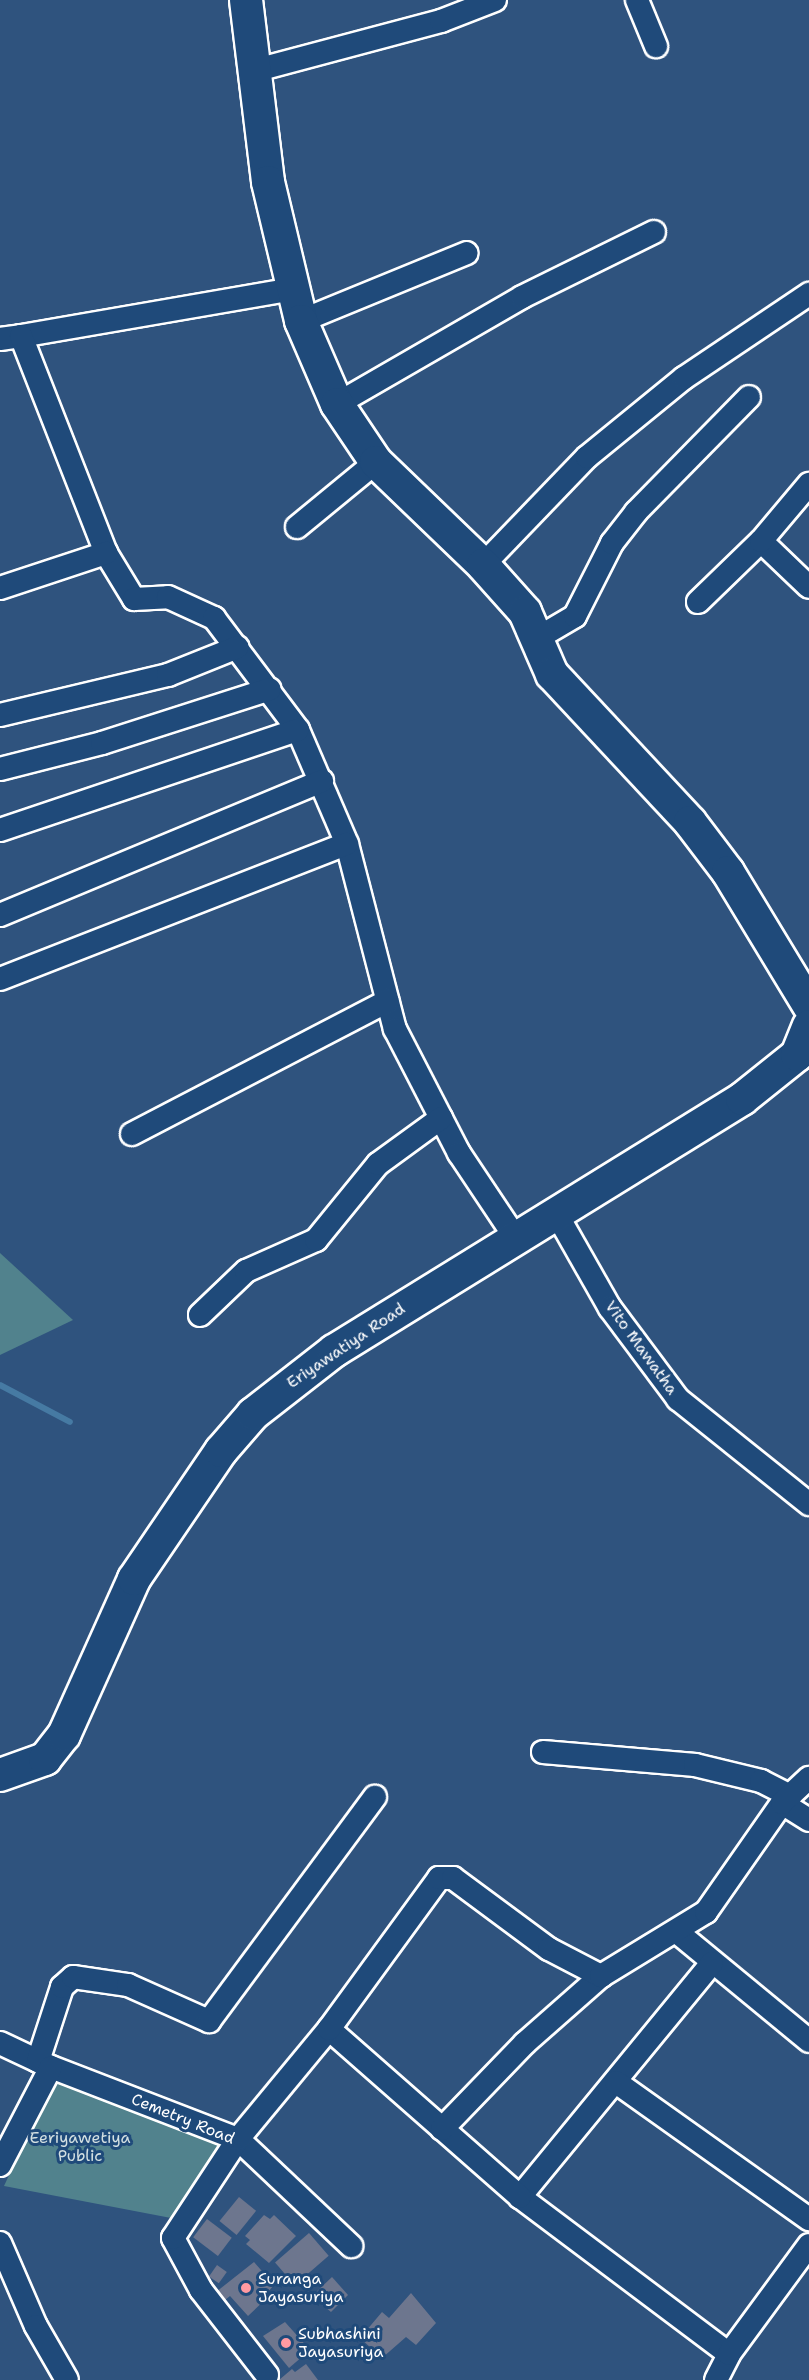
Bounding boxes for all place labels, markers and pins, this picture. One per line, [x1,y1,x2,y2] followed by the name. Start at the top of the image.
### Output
[258,2269,343,2307] place label: Suranga Jayasuriya
[239,2281,253,2295] marker: Suranga Jayasuriya
[298,2324,383,2362] place label: Subhashini Jayasuriya
[279,2336,293,2350] marker: Subhashini Jayasuriya

